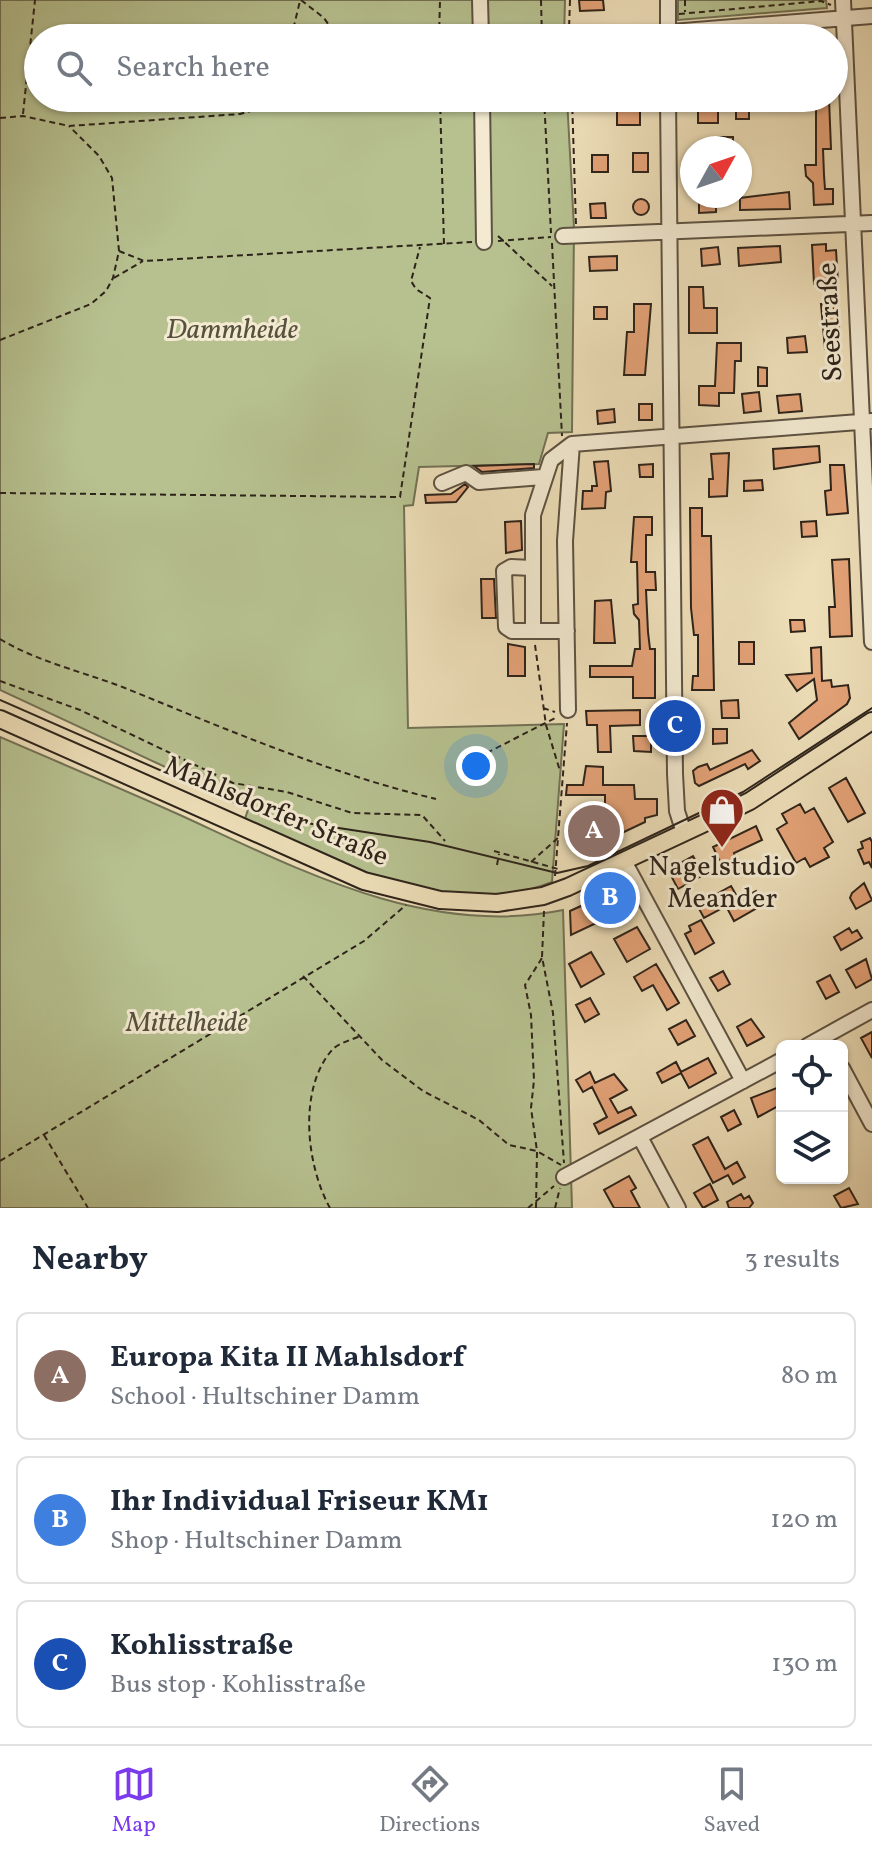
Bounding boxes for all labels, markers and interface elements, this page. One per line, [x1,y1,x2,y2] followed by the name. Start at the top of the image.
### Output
[24,24,848,112] search box
[52,46,96,90] icon: search
[116,47,270,89] text: Search here
[680,136,752,208] north arrow
[808,261,854,383] street label: Seestraße
[166,311,298,350] park label: Dammheide
[649,696,701,756] pin: C
[456,746,496,786] your location
[158,747,394,877] street label: Mahlsdorfer Straße
[698,786,746,849] shop icon: Nagelstudio Meander
[568,801,620,861] pin: A
[648,848,796,919] place label: Nagelstudio Meander
[584,868,636,928] pin: B
[125,1004,248,1043] park label: Mittelheide
[776,1040,848,1184] map controls
[776,1040,848,1112] button: locate
[776,1112,848,1184] button: layers
[32,1237,148,1284] text: Nearby
[744,1242,840,1278] text: 3 results
[110,1337,465,1379] text: Europa Kita II Mahlsdorf
[51,1358,69,1394] text: A
[781,1358,838,1394] text: 80 m
[110,1379,420,1415] text: School · Hultschiner Damm
[110,1481,489,1523] text: Ihr Individual Friseur KM1
[51,1502,69,1538] text: B
[770,1502,838,1538] text: 120 m
[110,1523,403,1559] text: Shop · Hultschiner Damm
[110,1625,293,1667] text: Kohlisstraße
[52,1646,68,1682] text: C
[771,1646,838,1682] text: 130 m
[110,1667,366,1703] text: Bus stop · Kohlisstraße
[112,1762,156,1841] tab: Map
[379,1762,480,1841] tab: Directions
[704,1762,760,1841] tab: Saved

